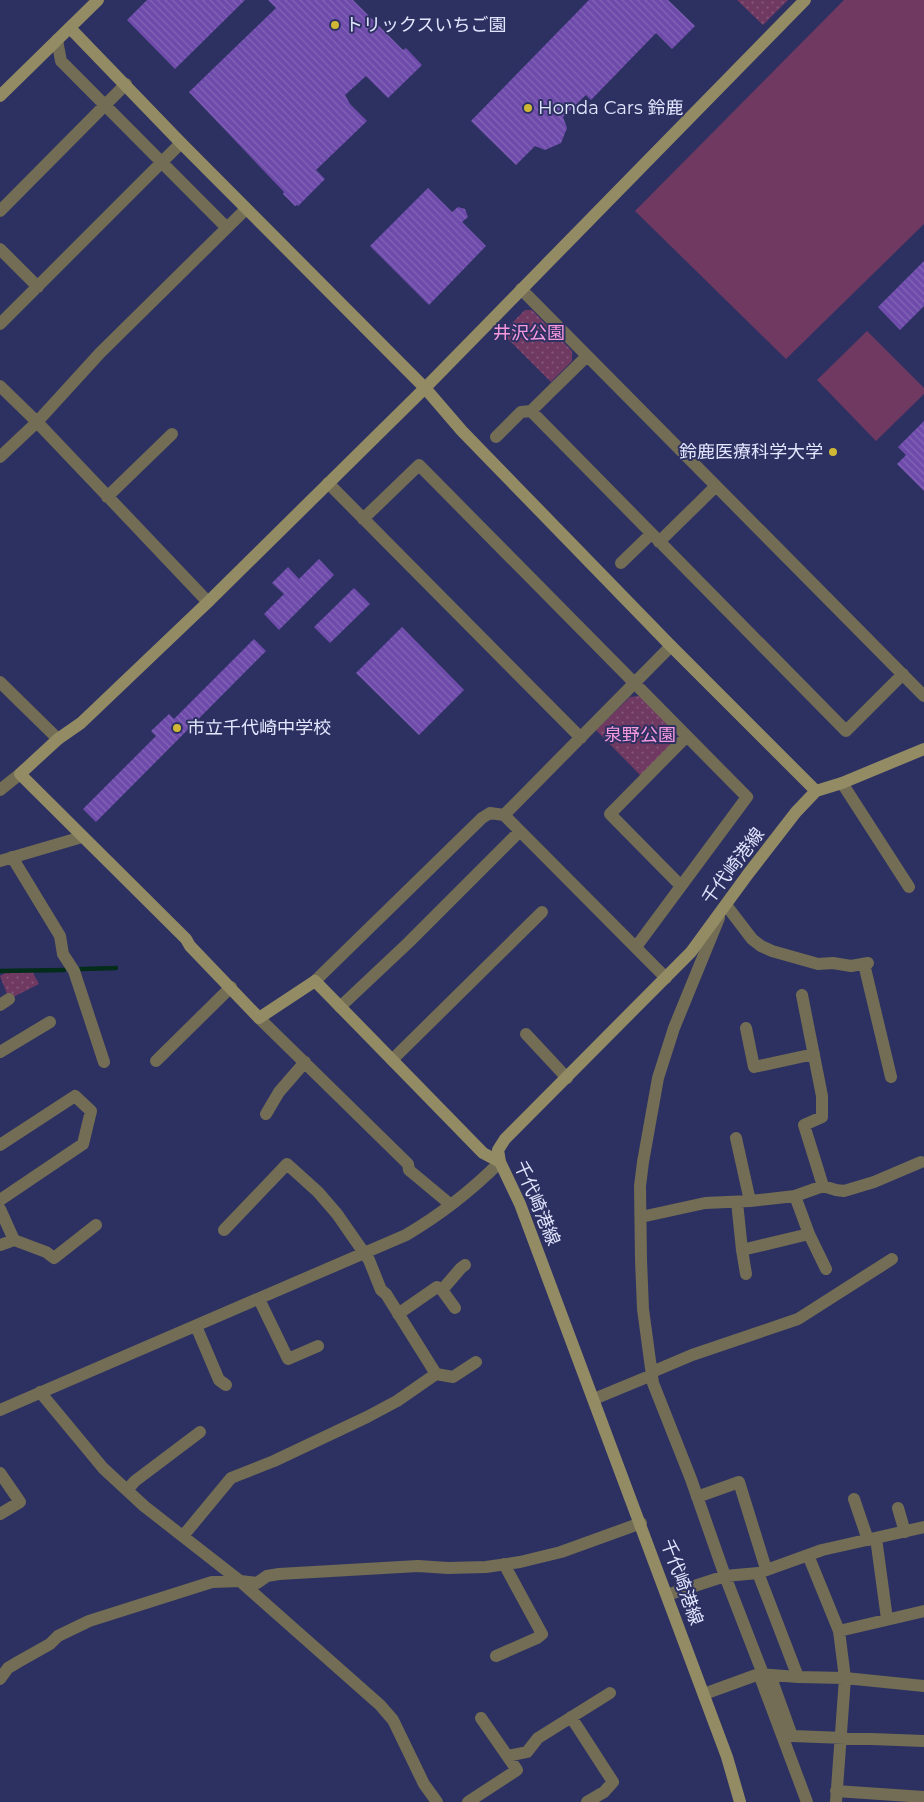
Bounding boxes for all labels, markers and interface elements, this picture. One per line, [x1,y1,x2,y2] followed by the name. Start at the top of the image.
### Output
[345,14,506,36] place label: トリックスいちご園
[329,19,341,31] marker: トリックスいちご園
[538,97,684,119] place label: Honda Cars 鈴鹿
[522,102,534,114] marker: Honda Cars 鈴鹿
[493,322,565,344] park label: 井沢公園
[679,441,823,463] place label: 鈴鹿医療科学大学
[827,446,839,458] marker: 鈴鹿医療科学大学
[187,717,331,739] place label: 市立千代崎中学校
[171,722,183,734] marker: 市立千代崎中学校
[604,724,676,746] park label: 泉野公園
[697,823,769,909] street label: 千代崎港線
[509,1157,565,1249] street label: 千代崎港線
[656,1536,708,1628] street label: 千代崎港線

